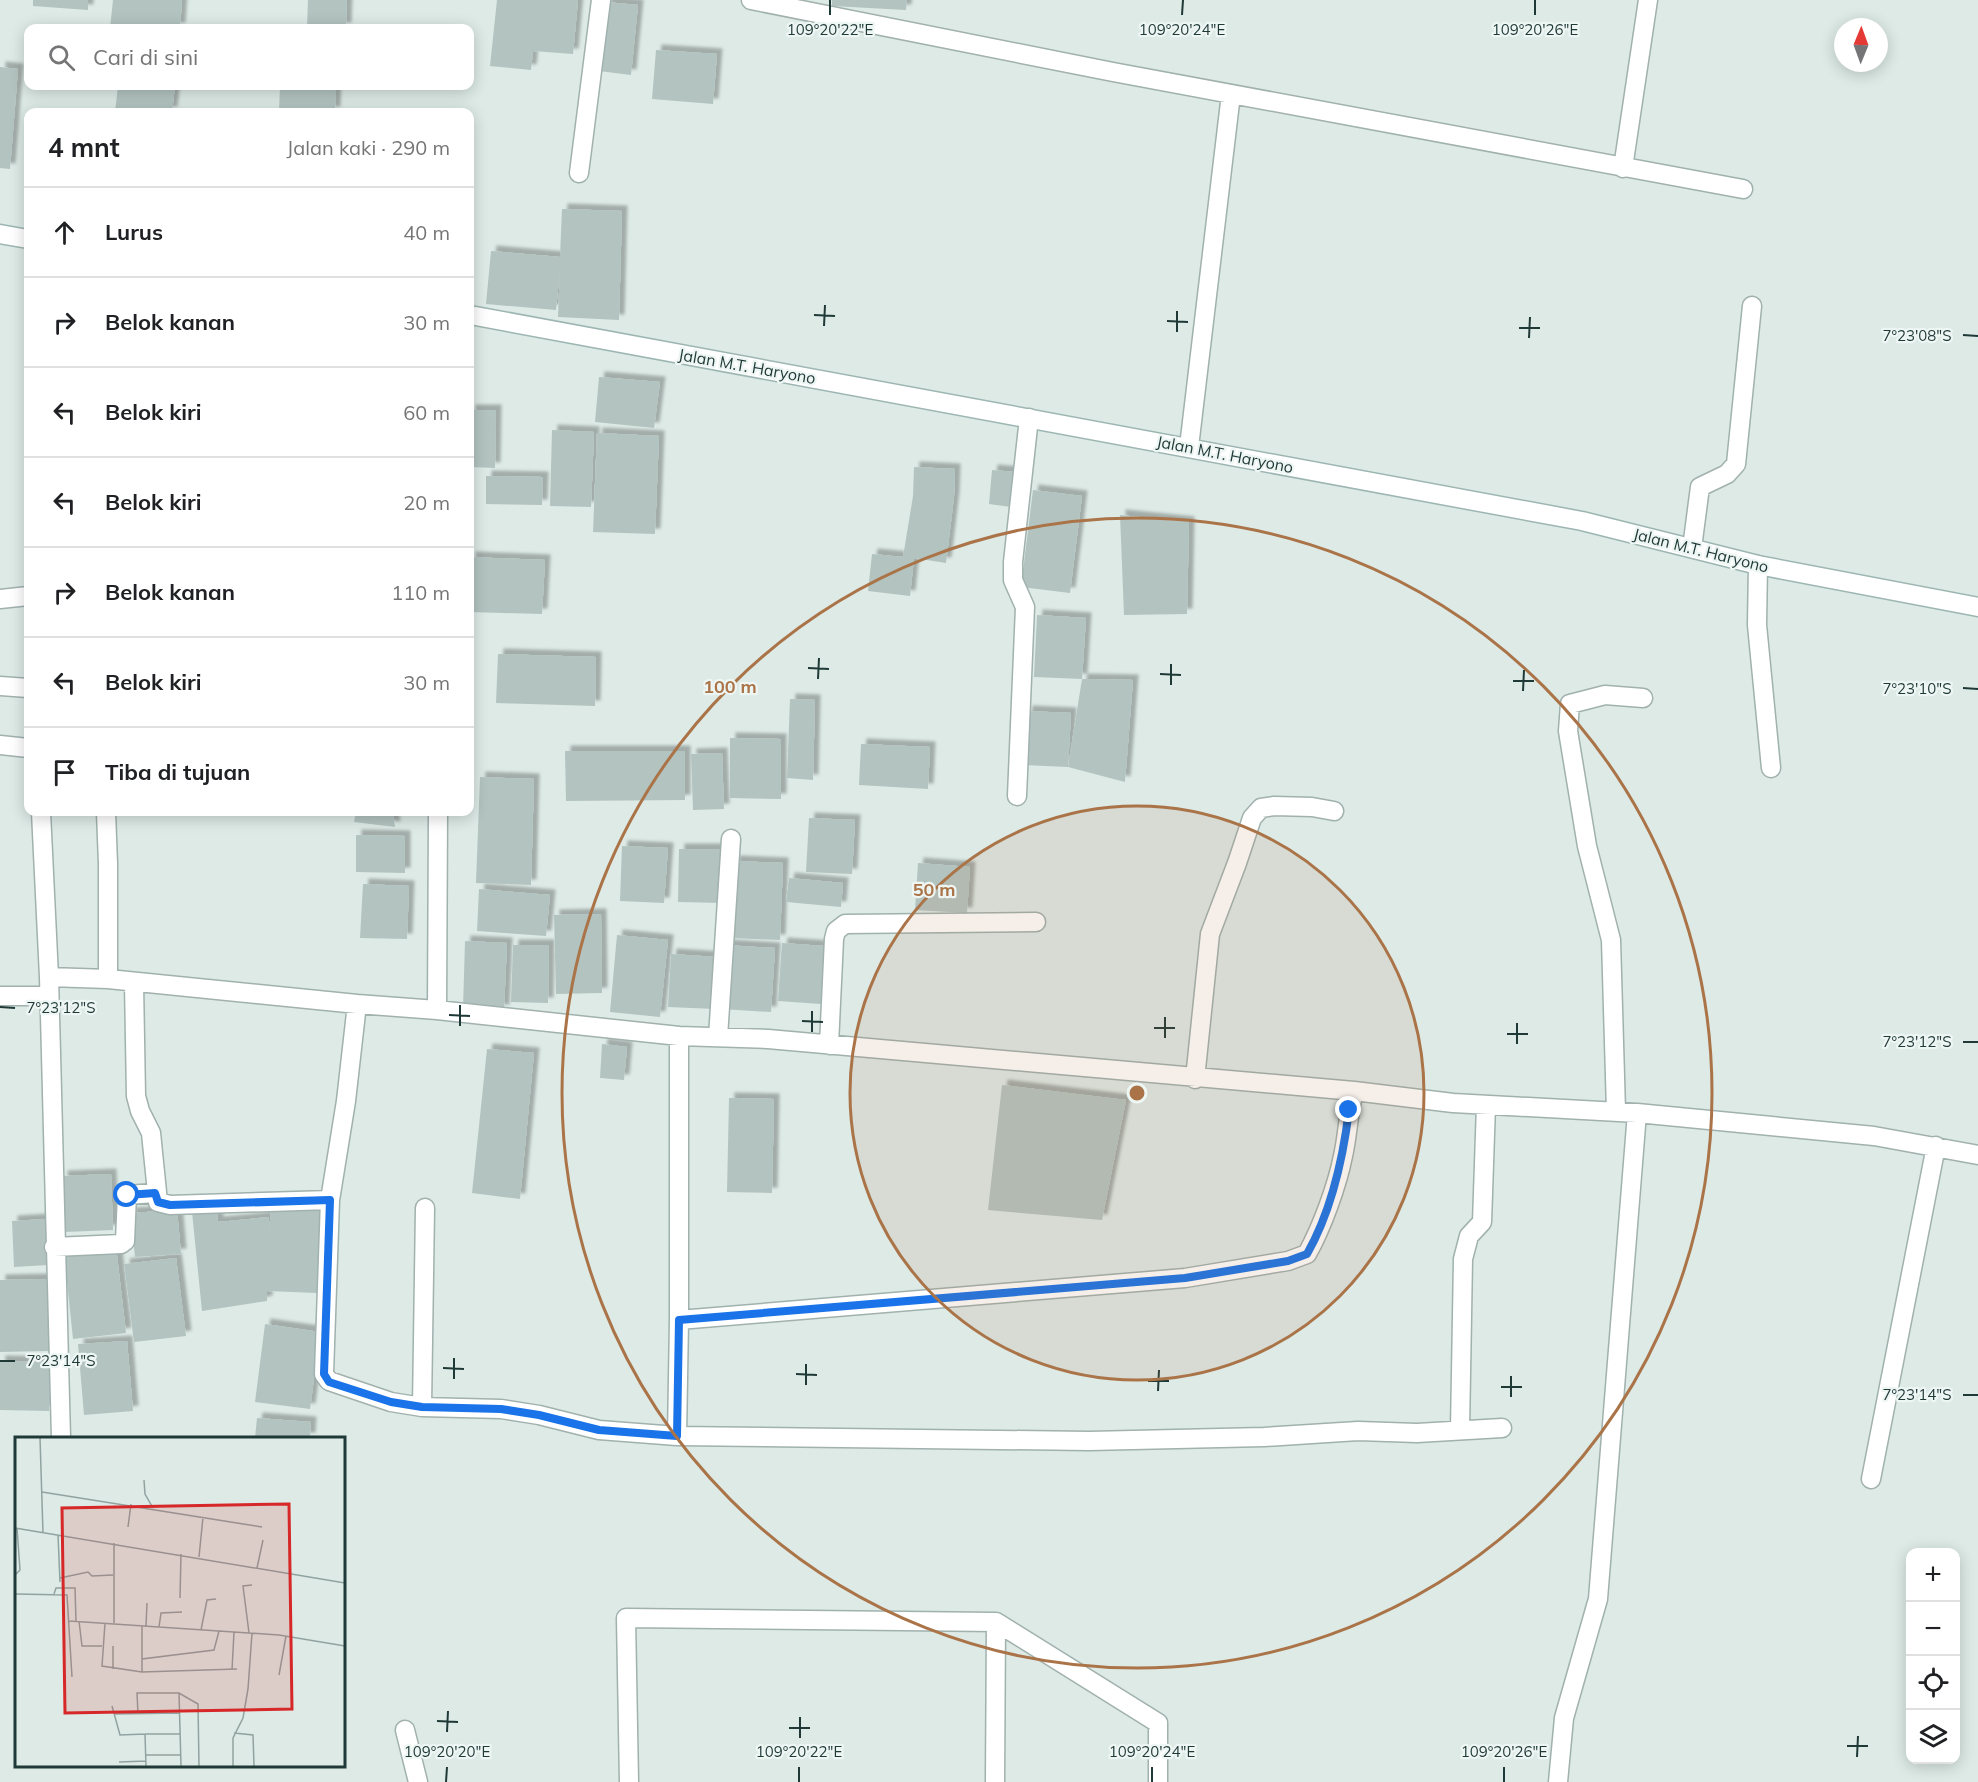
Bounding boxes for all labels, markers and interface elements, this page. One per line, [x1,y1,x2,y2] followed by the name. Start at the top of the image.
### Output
[1834,18,1888,72] north arrow
[787,20,873,39] text: 109°20'22"E
[1139,20,1225,39] text: 109°20'24"E
[1492,20,1578,39] text: 109°20'26"E
[24,24,474,90] search box
[45,41,78,74] icon: search
[93,43,198,71] text: Cari di sini
[48,131,120,164] text: 4 mnt
[287,135,450,160] text: Jalan kaki · 290 m
[48,216,81,249] icon: ahead
[105,218,163,246] text: Lurus
[403,220,450,245] text: 40 m
[48,306,81,339] icon: right
[105,308,235,336] text: Belok kanan
[403,310,450,335] text: 30 m
[1882,326,1952,345] text: 7°23'08"S
[677,344,817,388] street label: Jalan M.T. Haryono
[48,396,81,429] icon: left
[105,398,201,426] text: Belok kiri
[403,400,450,425] text: 60 m
[1155,431,1295,477] street label: Jalan M.T. Haryono
[48,486,81,519] icon: left
[105,488,201,516] text: Belok kiri
[403,490,450,515] text: 20 m
[1631,523,1771,577] street label: Jalan M.T. Haryono
[48,576,81,609] icon: right
[105,578,235,606] text: Belok kanan
[391,580,450,605] text: 110 m
[48,666,81,699] icon: left
[105,668,201,696] text: Belok kiri
[403,670,450,695] text: 30 m
[703,675,757,698] text: 100 m
[1882,679,1952,698] text: 7°23'10"S
[48,756,81,789] icon: arrive
[105,758,250,786] text: Tiba di tujuan
[913,878,955,901] text: 50 m
[26,998,96,1017] text: 7°23'12"S
[1882,1032,1952,1051] text: 7°23'12"S
[1127,1083,1147,1103] centre of rings
[1335,1096,1361,1122] route end
[113,1181,139,1207] route start
[26,1351,96,1370] text: 7°23'14"S
[1882,1385,1952,1404] text: 7°23'14"S
[15,1437,345,1767] inset map
[1906,1548,1960,1764] map controls
[1906,1548,1960,1602] button: +
[1906,1602,1960,1656] button: −
[1906,1656,1960,1710] button: locate
[1906,1710,1960,1764] button: layers
[404,1742,490,1761] text: 109°20'20"E
[756,1742,842,1761] text: 109°20'22"E
[1109,1742,1195,1761] text: 109°20'24"E
[1461,1742,1547,1761] text: 109°20'26"E

